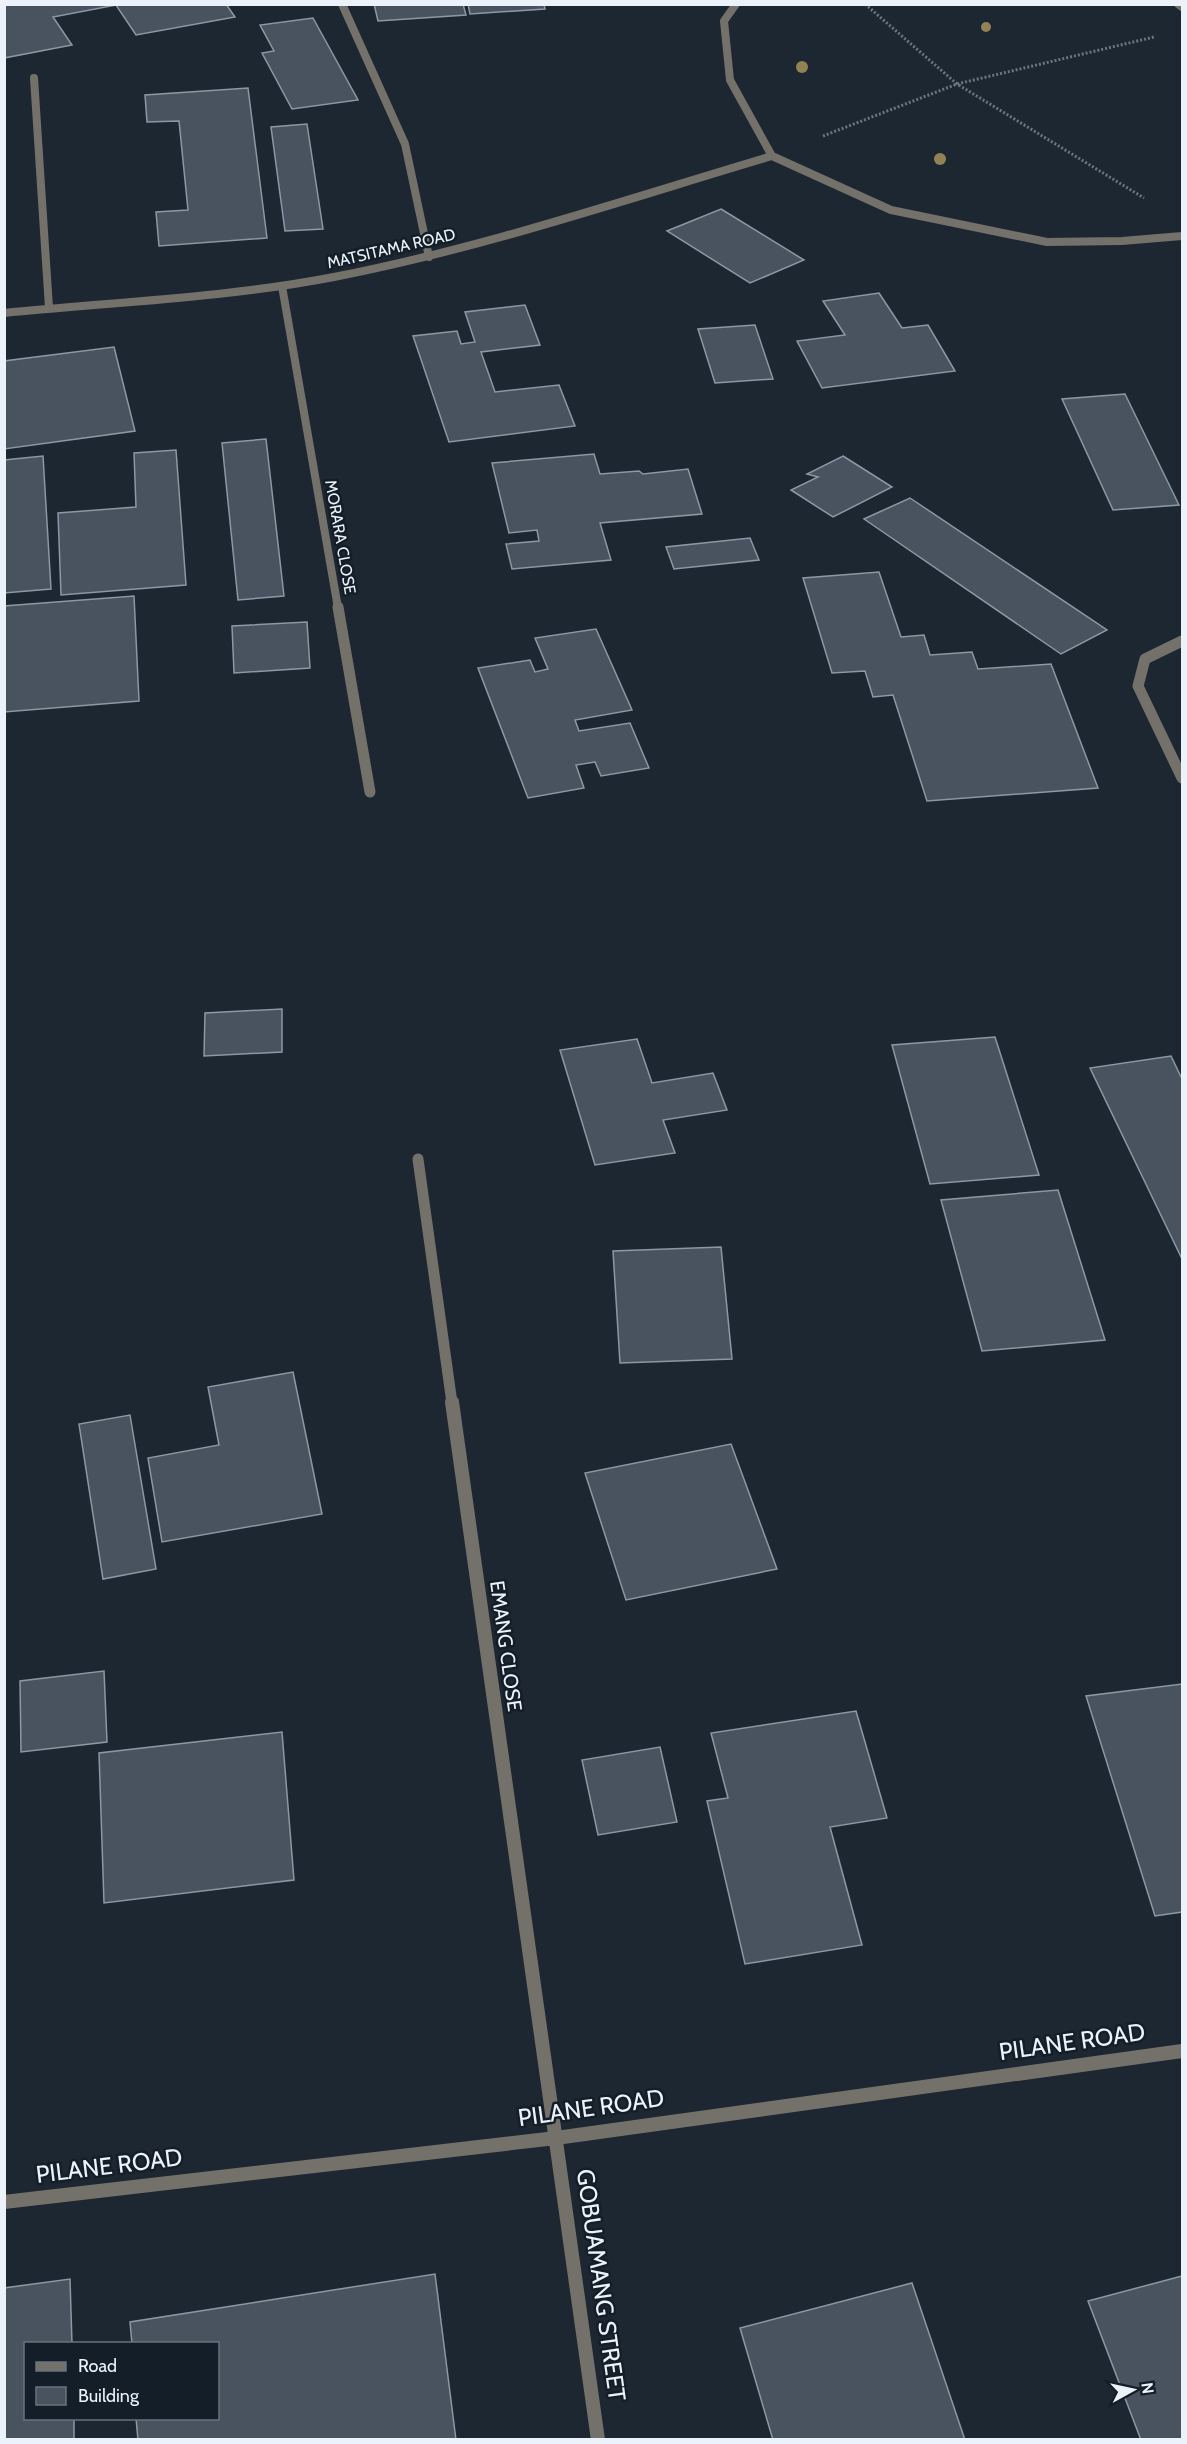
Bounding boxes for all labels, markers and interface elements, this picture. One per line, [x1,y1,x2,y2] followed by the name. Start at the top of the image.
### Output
[325,224,457,272] street label: MATSITAMA ROAD
[321,478,360,596] street label: MORARA CLOSE
[485,1579,527,1713] street label: EMANG CLOSE
[997,2017,1147,2066] street label: PILANE ROAD
[516,2083,666,2132] street label: PILANE ROAD
[34,2142,184,2189] street label: PILANE ROAD
[571,2167,632,2403] street label: GOBUAMANG STREET
[24,2342,219,2420] legend
[78,2355,117,2377] text: Road
[1103,2360,1163,2420] north arrow
[1137,2381,1158,2395] text: N
[78,2385,140,2407] text: Building

